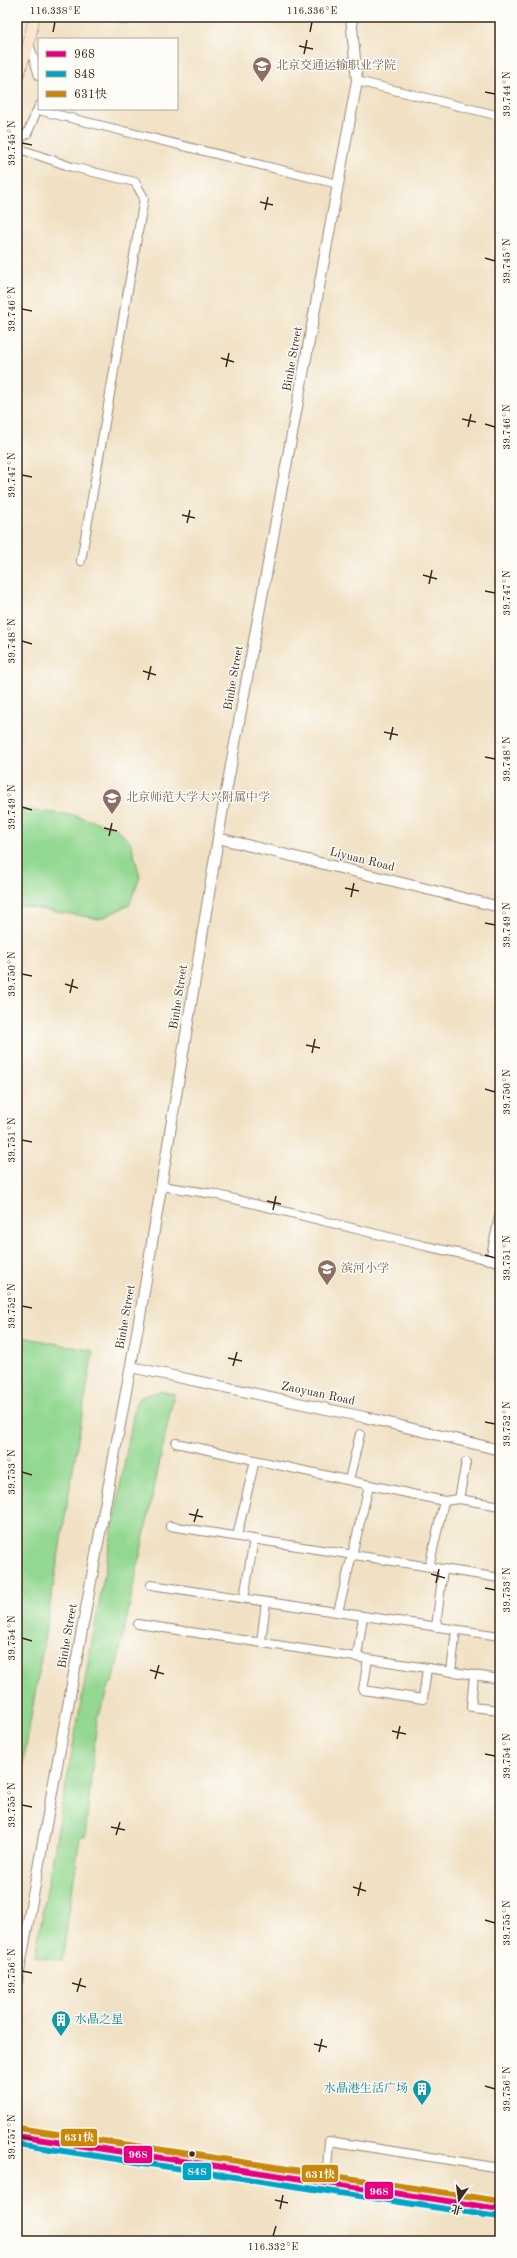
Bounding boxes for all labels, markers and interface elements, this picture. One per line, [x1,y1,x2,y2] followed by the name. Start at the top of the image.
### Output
[30,6,80,16] text: 116.338°E
[287,6,337,16] text: 116.336°E
[38,38,178,110] legend
[74,49,95,61] text: 968
[251,55,273,83] school or university icon: 北京交通运输职业学院
[276,58,396,72] place label: 北京交通运输职业学院
[74,69,95,81] text: 848
[502,71,512,117] text: 39.744°N
[74,87,107,101] text: 631快
[7,120,17,166] text: 39.745°N
[502,238,512,284] text: 39.745°N
[7,286,17,332] text: 39.746°N
[281,326,305,392] street label: Binhe Street
[502,404,512,450] text: 39.746°N
[7,452,17,498] text: 39.747°N
[502,570,512,616] text: 39.747°N
[7,618,17,664] text: 39.748°N
[222,645,246,711] street label: Binhe Street
[502,736,512,782] text: 39.748°N
[7,784,17,830] text: 39.749°N
[101,787,123,815] school or university icon: 北京师范大学大兴附属中学
[126,790,270,804] place label: 北京师范大学大兴附属中学
[328,846,396,874] street label: Liyuan Road
[502,902,512,948] text: 39.749°N
[7,951,17,997] text: 39.750°N
[168,964,190,1030] street label: Binhe Street
[502,1069,512,1115] text: 39.750°N
[7,1117,17,1163] text: 39.751°N
[502,1235,512,1281] text: 39.751°N
[316,1258,338,1286] school or university icon: 滨河小学
[341,1261,389,1275] place label: 滨河小学
[7,1283,17,1329] text: 39.752°N
[114,1284,138,1350] street label: Binhe Street
[280,1380,356,1408] street label: Zaoyuan Road
[502,1401,512,1447] text: 39.752°N
[7,1449,17,1495] text: 39.753°N
[502,1567,512,1613] text: 39.753°N
[56,1603,80,1669] street label: Binhe Street
[7,1615,17,1661] text: 39.754°N
[502,1733,512,1779] text: 39.754°N
[7,1782,17,1828] text: 39.755°N
[502,1900,512,1946] text: 39.755°N
[7,1948,17,1994] text: 39.756°N
[50,2009,72,2037] building icon: 水晶之星
[75,2012,123,2026] place label: 水晶之星
[502,2066,512,2112] text: 39.756°N
[411,2078,433,2106] building icon: 水晶港生活广场
[324,2081,408,2095] place label: 水晶港生活广场
[7,2114,17,2160] text: 39.757°N
[60,2128,98,2147] line badge: 631快
[64,2131,94,2144] text: 631快
[123,2145,153,2164] line badge: 968
[187,2149,197,2159] unlabelled marker
[128,2150,148,2161] text: 968
[182,2162,212,2181] line badge: 848
[301,2164,339,2183] line badge: 631快
[187,2167,207,2178] text: 848
[305,2168,335,2181] text: 631快
[439,2180,479,2220] north arrow
[364,2181,394,2200] line badge: 968
[369,2187,389,2198] text: 968
[450,2202,464,2216] text: 北
[248,2242,298,2252] text: 116.332°E

